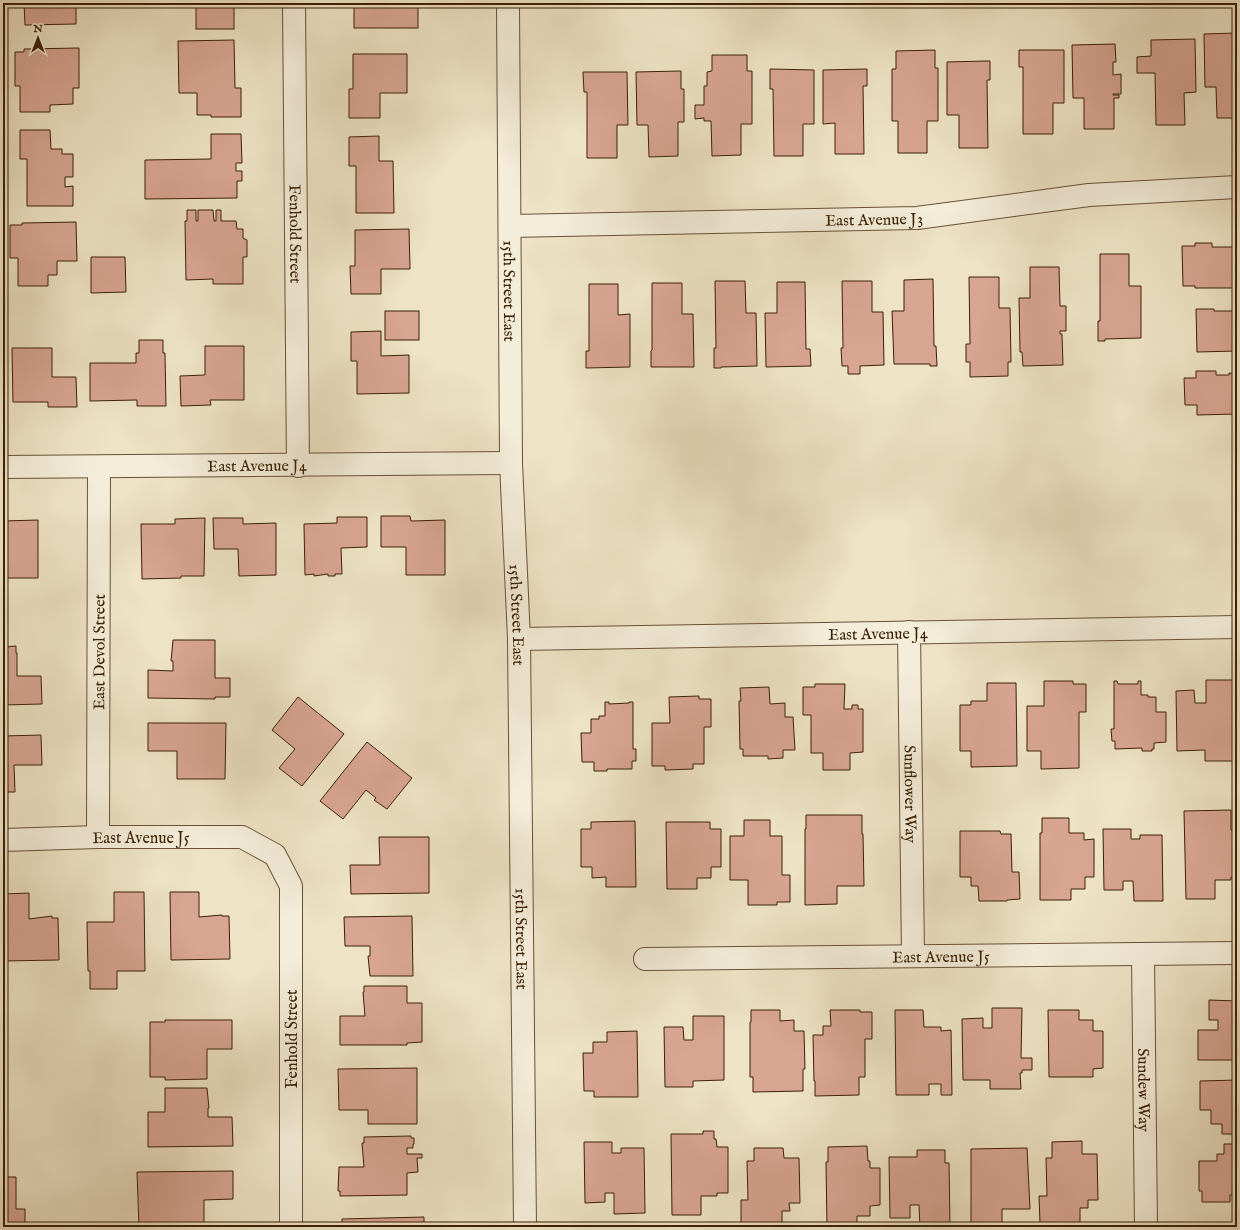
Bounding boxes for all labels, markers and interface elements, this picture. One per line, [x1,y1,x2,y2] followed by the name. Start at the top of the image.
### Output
[18,18,58,58] north arrow
[32,22,43,36] text: N
[284,184,304,284] street label: Fenhold Street
[825,209,924,232] street label: East Avenue J3
[498,240,518,342] street label: 15th Street East
[207,457,307,477] street label: East Avenue J4
[504,564,527,666] street label: 15th Street East
[90,593,111,710] street label: East Devol Street
[828,624,928,646] street label: East Avenue J4
[898,745,920,843] street label: Sunflower Way
[92,829,190,849] street label: East Avenue J5
[510,888,531,990] street label: 15th Street East
[892,948,990,968] street label: East Avenue J5
[283,989,303,1089] street label: Fenhold Street
[1132,1048,1153,1132] street label: Sundew Way

